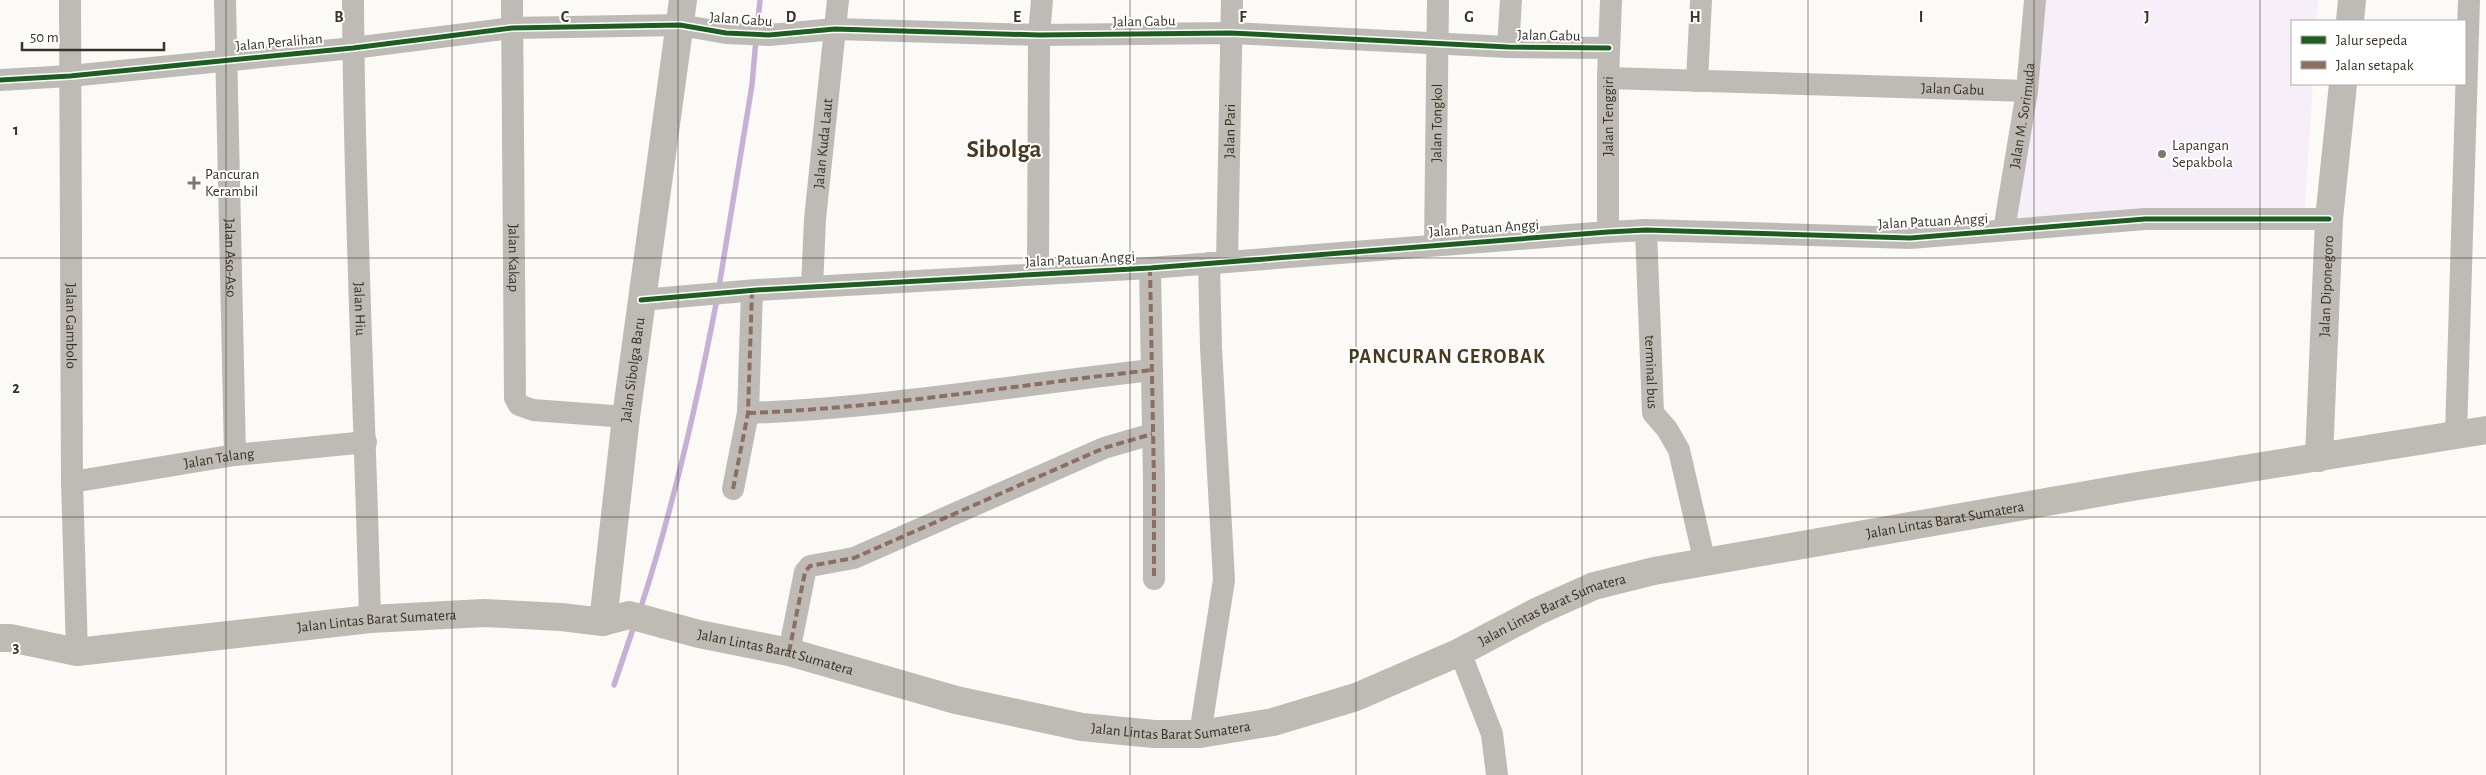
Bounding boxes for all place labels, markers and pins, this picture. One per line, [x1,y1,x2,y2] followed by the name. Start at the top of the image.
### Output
[2172,138,2233,170] place label: Lapangan Sepakbola
[2156,148,2168,160] marker: Lapangan Sepakbola
[205,167,259,199] place label: Pancuran Kerambil
[187,176,201,190] marker: Pancuran Kerambil

